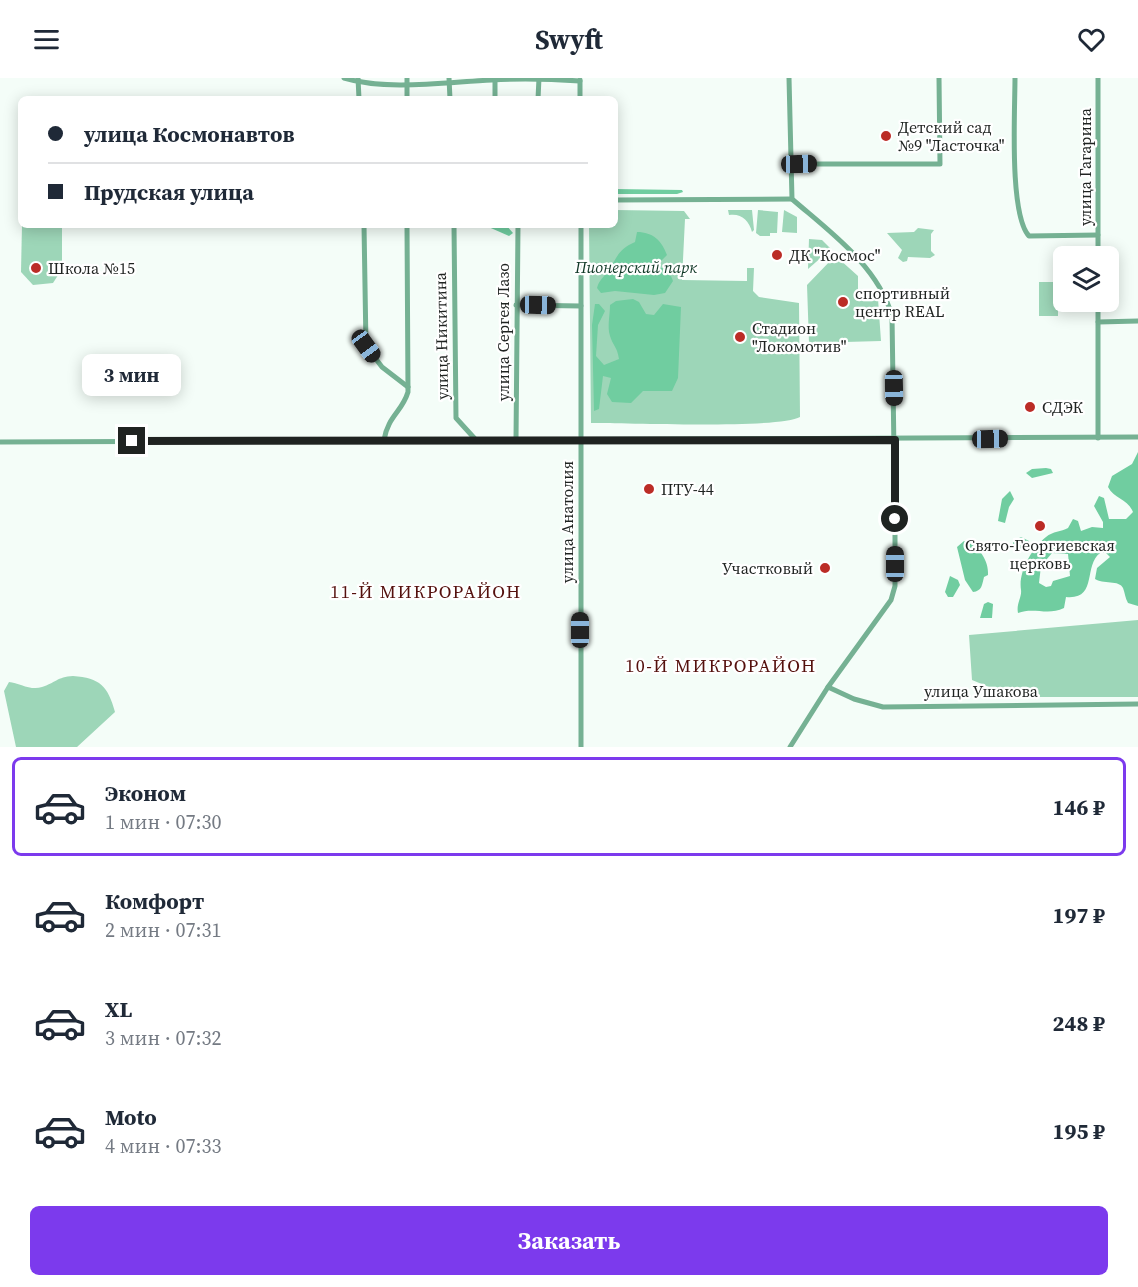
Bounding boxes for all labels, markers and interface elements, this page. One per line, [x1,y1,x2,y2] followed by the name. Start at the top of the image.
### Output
[535,21,603,58] text: Swyft
[30,23,63,56] icon: menu
[1075,23,1108,56] icon: heart
[1074,107,1096,226] street label: улица Гагарина
[898,116,1005,156] place label: Детский сад №9 "Ласточка"
[84,119,294,149] text: улица Космонавтов
[879,129,893,143] marker: Детский сад №9 "Ласточка"
[781,155,817,173] car
[84,177,254,207] text: Прудская улица
[789,244,881,266] place label: ДК "Космос"
[1053,246,1119,312] map controls
[1053,246,1119,312] button: layers
[770,248,784,262] marker: ДК "Космос"
[574,256,697,278] park label: Пионерский парк
[48,257,135,279] place label: Школа №15
[29,261,43,275] marker: Школа №15
[492,263,514,401] street label: улица Сергея Лазо
[429,271,453,400] street label: улица Никитина
[855,282,950,322] place label: спортивный центр REAL
[836,295,850,309] marker: спортивный центр REAL
[520,296,556,314] car
[752,317,847,357] place label: Стадион "Локомотив"
[348,326,384,366] car
[733,330,747,344] marker: Стадион "Локомотив"
[82,354,182,396] callout: 3 мин
[104,361,159,389] text: 3 мин
[885,370,903,406] car
[1042,396,1084,418] place label: СДЭК
[1023,400,1037,414] marker: СДЭК
[118,427,145,454] route end
[972,430,1008,448] car
[556,461,578,583] street label: улица Анатолия
[661,478,714,500] place label: ПТУ-44
[642,482,656,496] marker: ПТУ-44
[881,505,908,532] route start
[1033,519,1047,533] marker: Свято-Георгиевская церковь
[965,534,1115,574] place label: Свято-Георгиевская церковь
[886,546,904,582] car
[722,557,813,579] place label: Участковый
[818,561,832,575] marker: Участковый
[330,579,522,604] district label: 11-Й МИКРОРАЙОН
[571,612,589,648] car
[625,653,817,678] district label: 10-Й МИКРОРАЙОН
[924,680,1039,702] street label: улица Ушакова
[105,778,186,808] text: Эконом
[33,780,87,834] icon: car
[1053,792,1105,822] text: 146 ₽
[105,808,221,836] text: 1 мин · 07:30
[105,886,204,916] text: Комфорт
[33,888,87,942] icon: car
[1053,900,1105,930] text: 197 ₽
[105,916,221,944] text: 2 мин · 07:31
[105,994,132,1024] text: XL
[33,996,87,1050] icon: car
[1053,1008,1105,1038] text: 248 ₽
[105,1024,221,1052] text: 3 мин · 07:32
[105,1102,157,1132] text: Moto
[33,1104,87,1158] icon: car
[1053,1116,1105,1146] text: 195 ₽
[105,1132,221,1160] text: 4 мин · 07:33
[30,1206,1108,1275] button: Заказать

